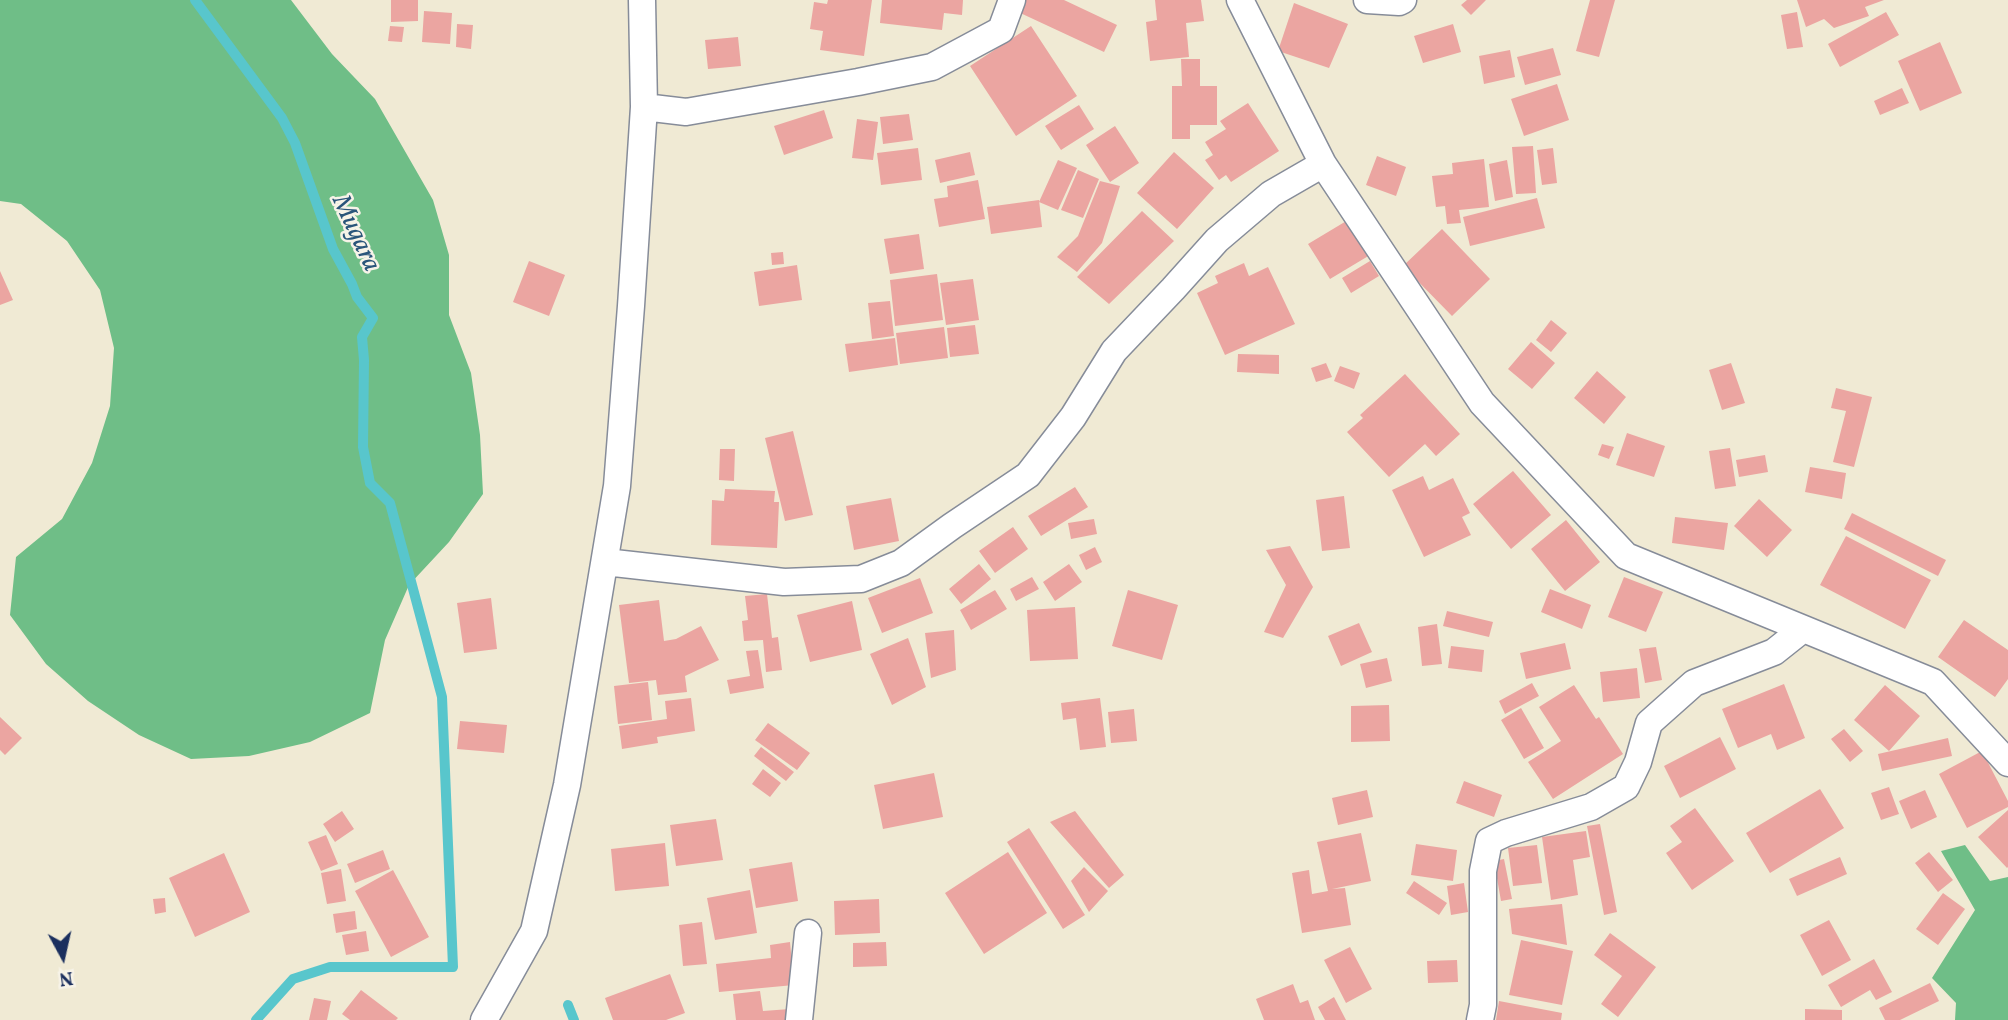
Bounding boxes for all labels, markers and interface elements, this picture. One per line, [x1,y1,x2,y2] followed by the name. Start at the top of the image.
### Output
[323,191,385,277] water label: Mugara
[28,922,98,992] north arrow
[57,964,75,992] text: N

